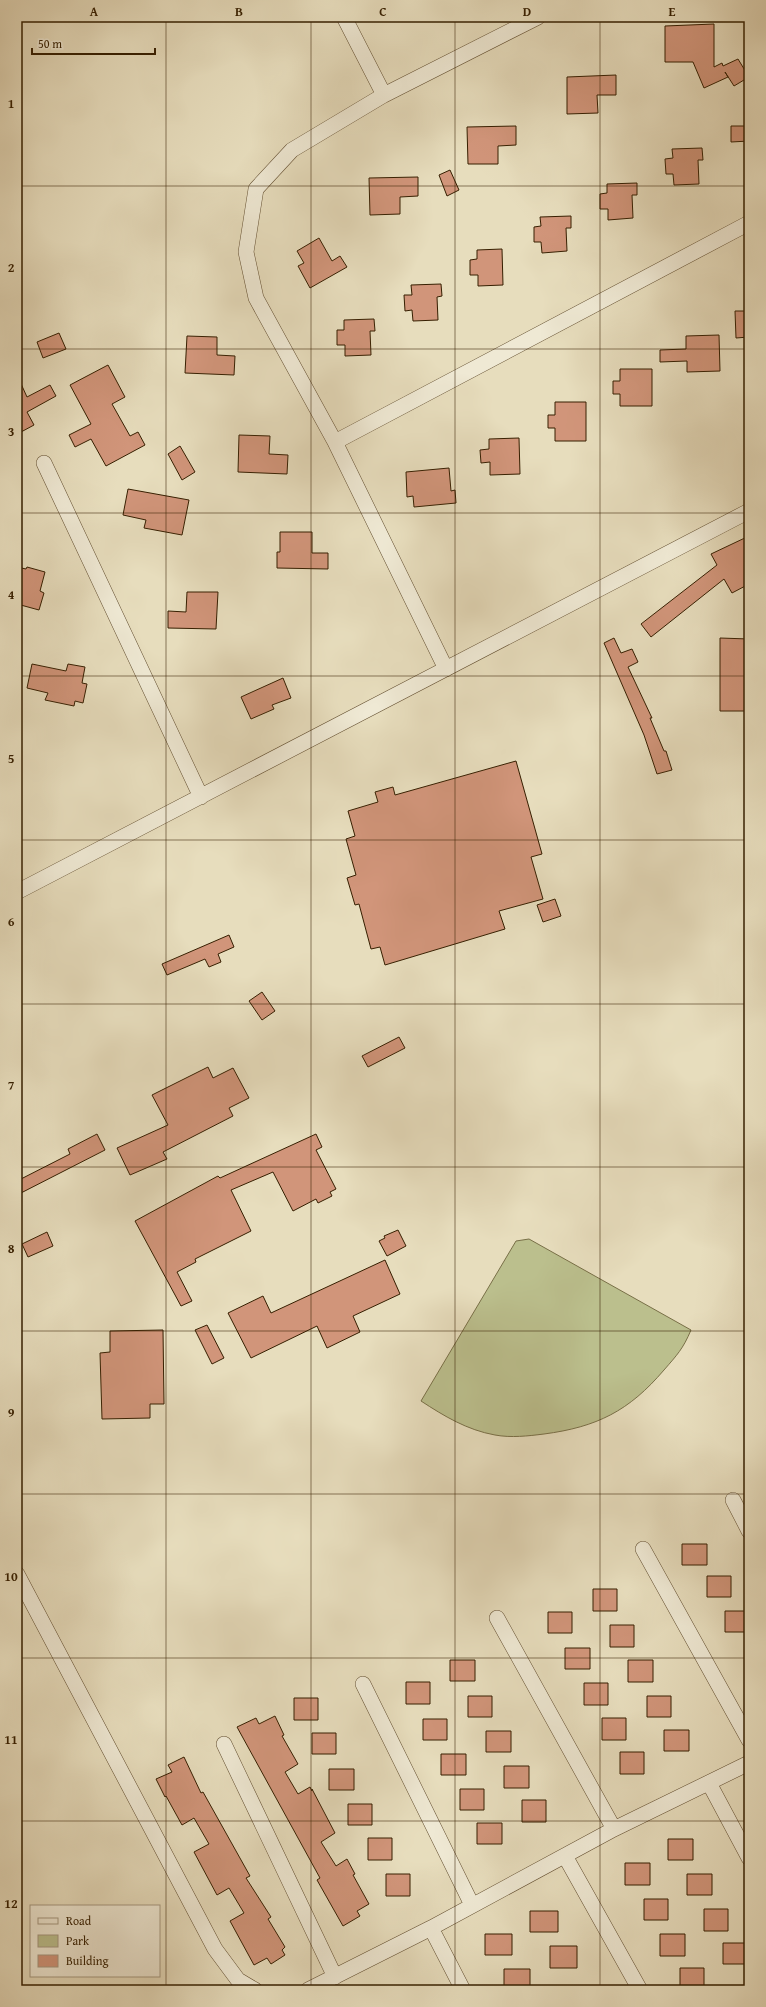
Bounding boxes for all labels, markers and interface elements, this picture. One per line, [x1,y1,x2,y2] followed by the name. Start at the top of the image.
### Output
[90,2,99,21] text: A
[235,2,243,21] text: B
[379,2,387,21] text: C
[523,2,531,21] text: D
[669,2,676,21] text: E
[32,30,155,56] scale bar
[38,35,62,52] text: 50 m
[8,94,14,113] text: 1
[8,258,15,277] text: 2
[8,422,14,441] text: 3
[8,585,15,604] text: 4
[8,749,15,768] text: 5
[8,912,15,931] text: 6
[8,1076,15,1095] text: 7
[8,1239,15,1258] text: 8
[8,1403,15,1422] text: 9
[4,1567,18,1586] text: 10
[4,1730,18,1749] text: 11
[4,1894,18,1913] text: 12
[30,1905,160,1977] legend
[66,1912,92,1929] text: Road
[66,1932,90,1949] text: Park
[66,1952,109,1969] text: Building

